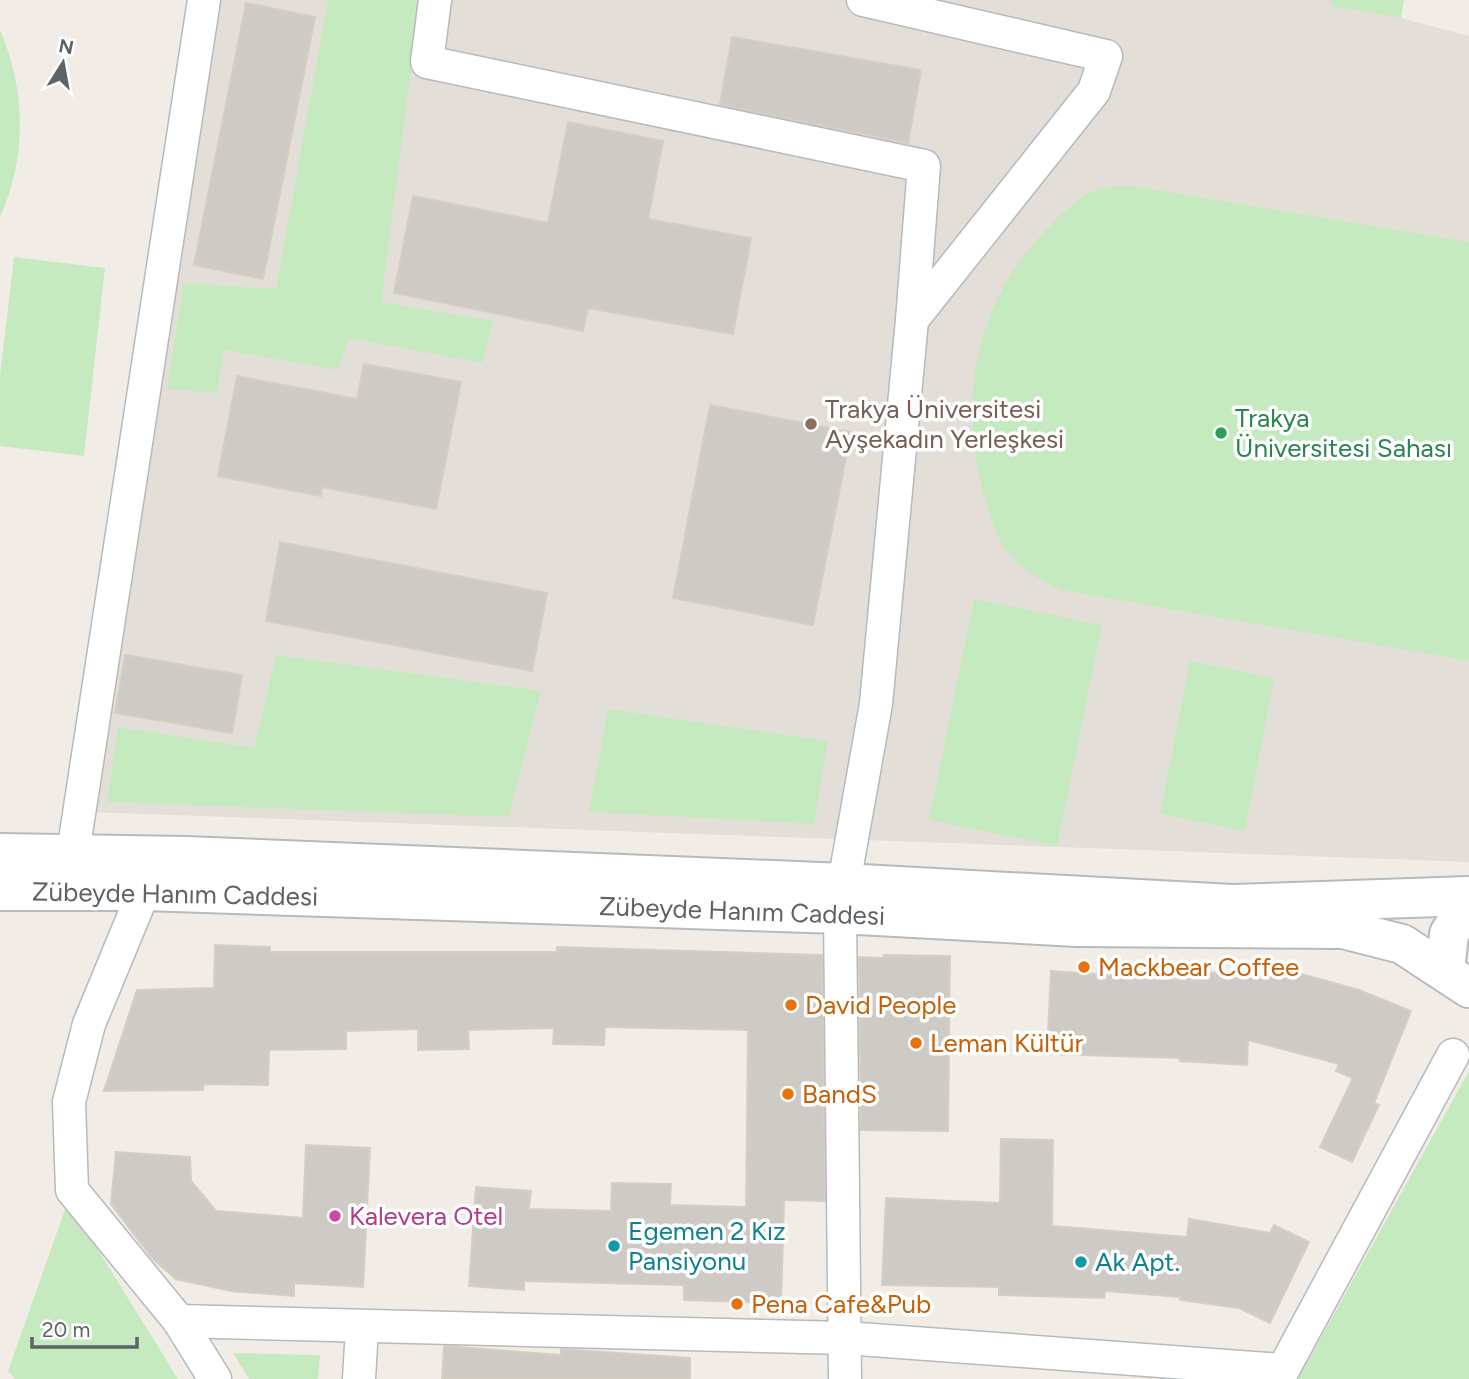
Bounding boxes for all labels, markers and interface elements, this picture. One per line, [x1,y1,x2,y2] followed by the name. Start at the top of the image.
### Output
[28,28,98,98] north arrow
[57,34,76,59] text: N
[825,393,1064,455] place label: Trakya Üniversitesi Ayşekadın Yerleşkesi
[1235,402,1452,464] place label: Trakya Üniversitesi Sahası
[803,416,819,432] marker: Trakya Üniversitesi Ayşekadın Yerleşkesi
[1213,425,1229,441] marker: Trakya Üniversitesi Sahası
[32,876,318,912] street label: Zübeyde Hanım Caddesi
[598,890,886,932] street label: Zübeyde Hanım Caddesi
[1098,951,1299,983] place label: Mackbear Coffee
[1076,959,1092,975] marker: Mackbear Coffee
[805,989,957,1021] place label: David People
[783,997,799,1013] marker: David People
[930,1027,1083,1059] place label: Leman Kültür
[908,1035,924,1051] marker: Leman Kültür
[802,1078,877,1110] place label: BandS
[780,1086,796,1102] marker: BandS
[349,1200,503,1232] place label: Kalevera Otel
[327,1208,343,1224] marker: Kalevera Otel
[628,1215,786,1277] place label: Egemen 2 Kız Pansiyonu
[606,1238,622,1254] marker: Egemen 2 Kız Pansiyonu
[1095,1246,1180,1278] place label: Ak Apt.
[1073,1254,1089,1270] marker: Ak Apt.
[751,1288,931,1320] place label: Pena Cafe&Pub
[729,1296,745,1312] marker: Pena Cafe&Pub
[32,1306,136,1350] scale bar
[42,1317,90,1342] text: 20 m

